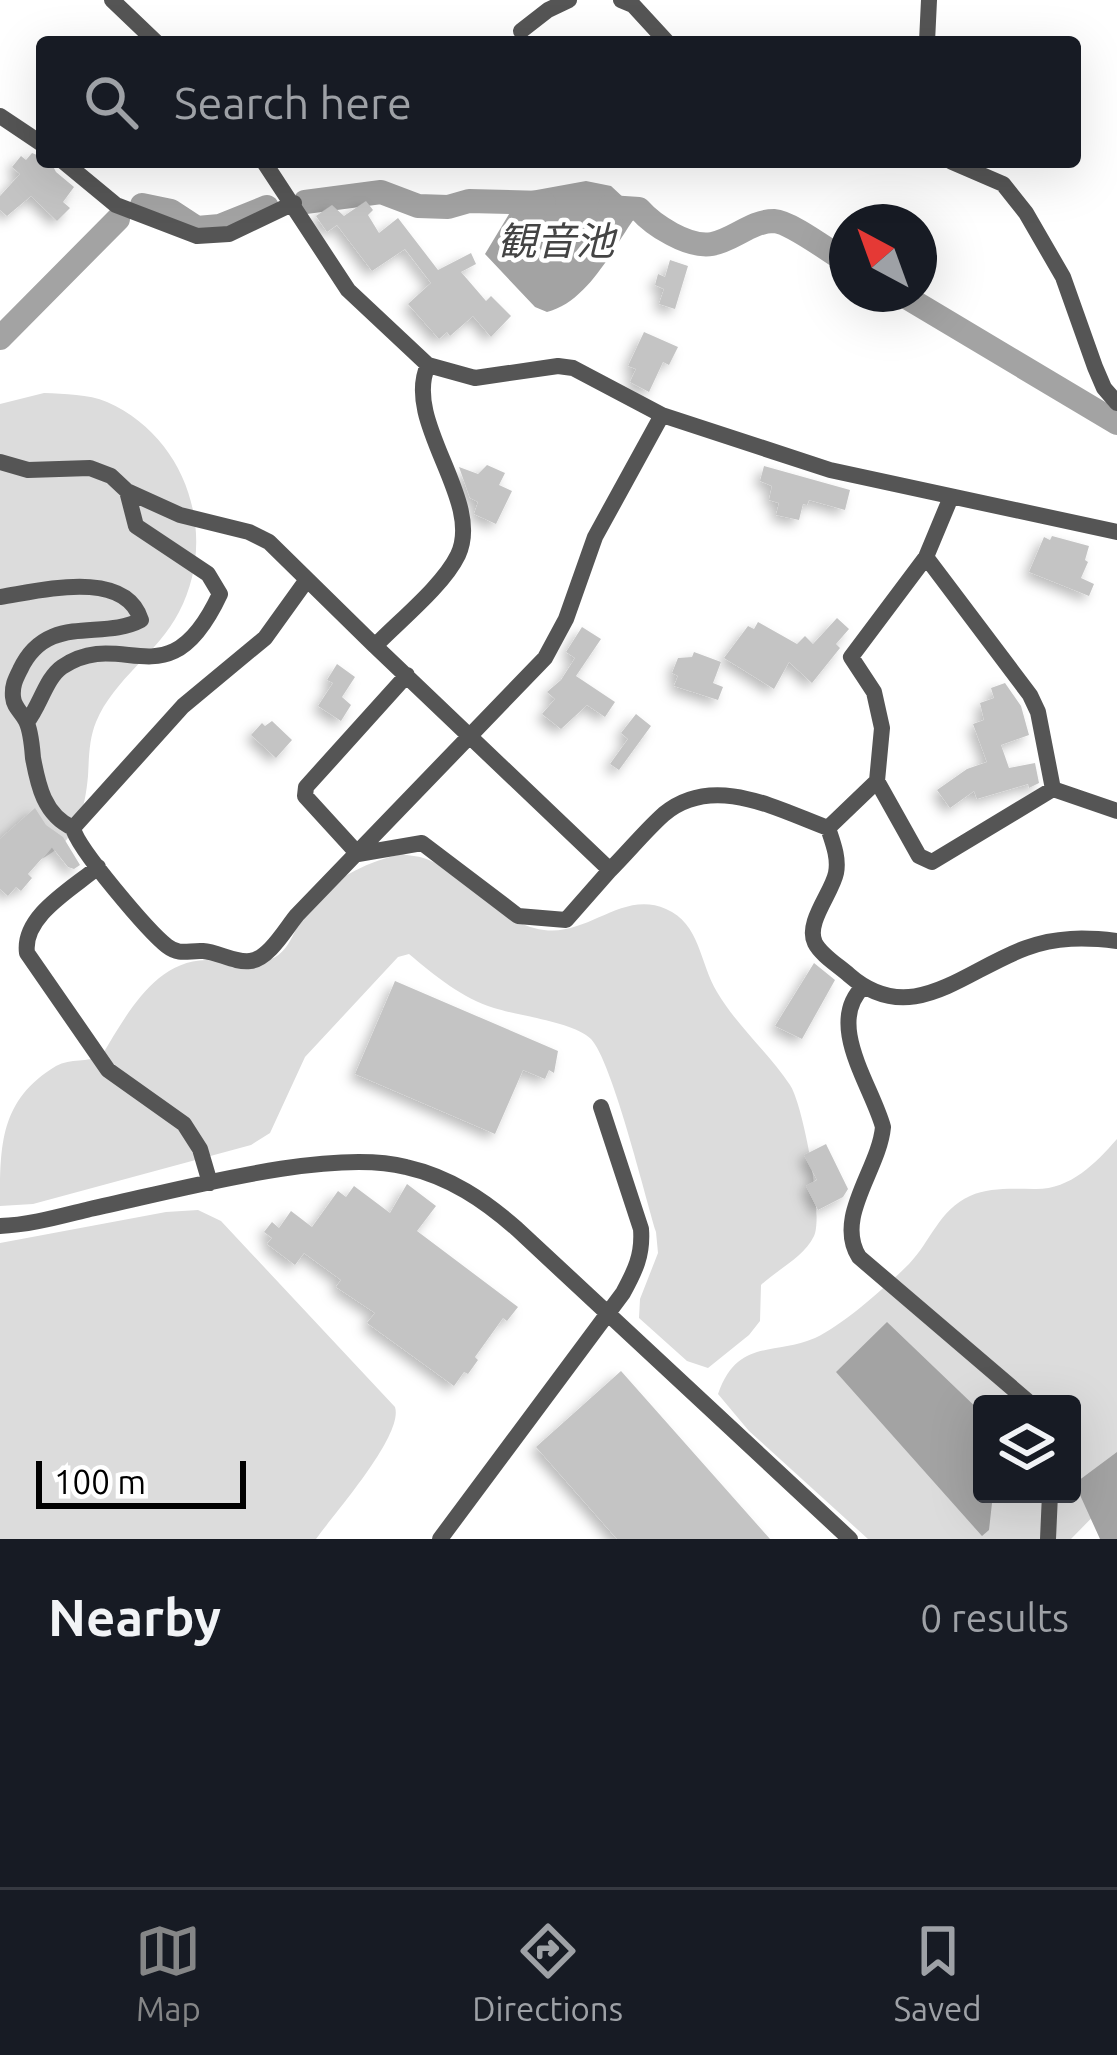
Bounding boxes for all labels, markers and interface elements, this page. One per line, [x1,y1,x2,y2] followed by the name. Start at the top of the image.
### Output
[36,36,1081,168] search box
[78,69,144,135] icon: search
[174,77,412,128] text: Search here
[829,204,937,312] north arrow
[497,219,618,262] water label: 観音池
[973,1395,1081,1503] map controls
[973,1395,1081,1503] button: layers
[36,1455,246,1508] scale bar
[54,1463,146,1500] text: 100 m
[48,1588,221,1646] text: Nearby
[920,1596,1069,1639] text: 0 results
[135,1918,201,2027] tab: Map
[472,1918,623,2027] tab: Directions
[894,1918,982,2027] tab: Saved

